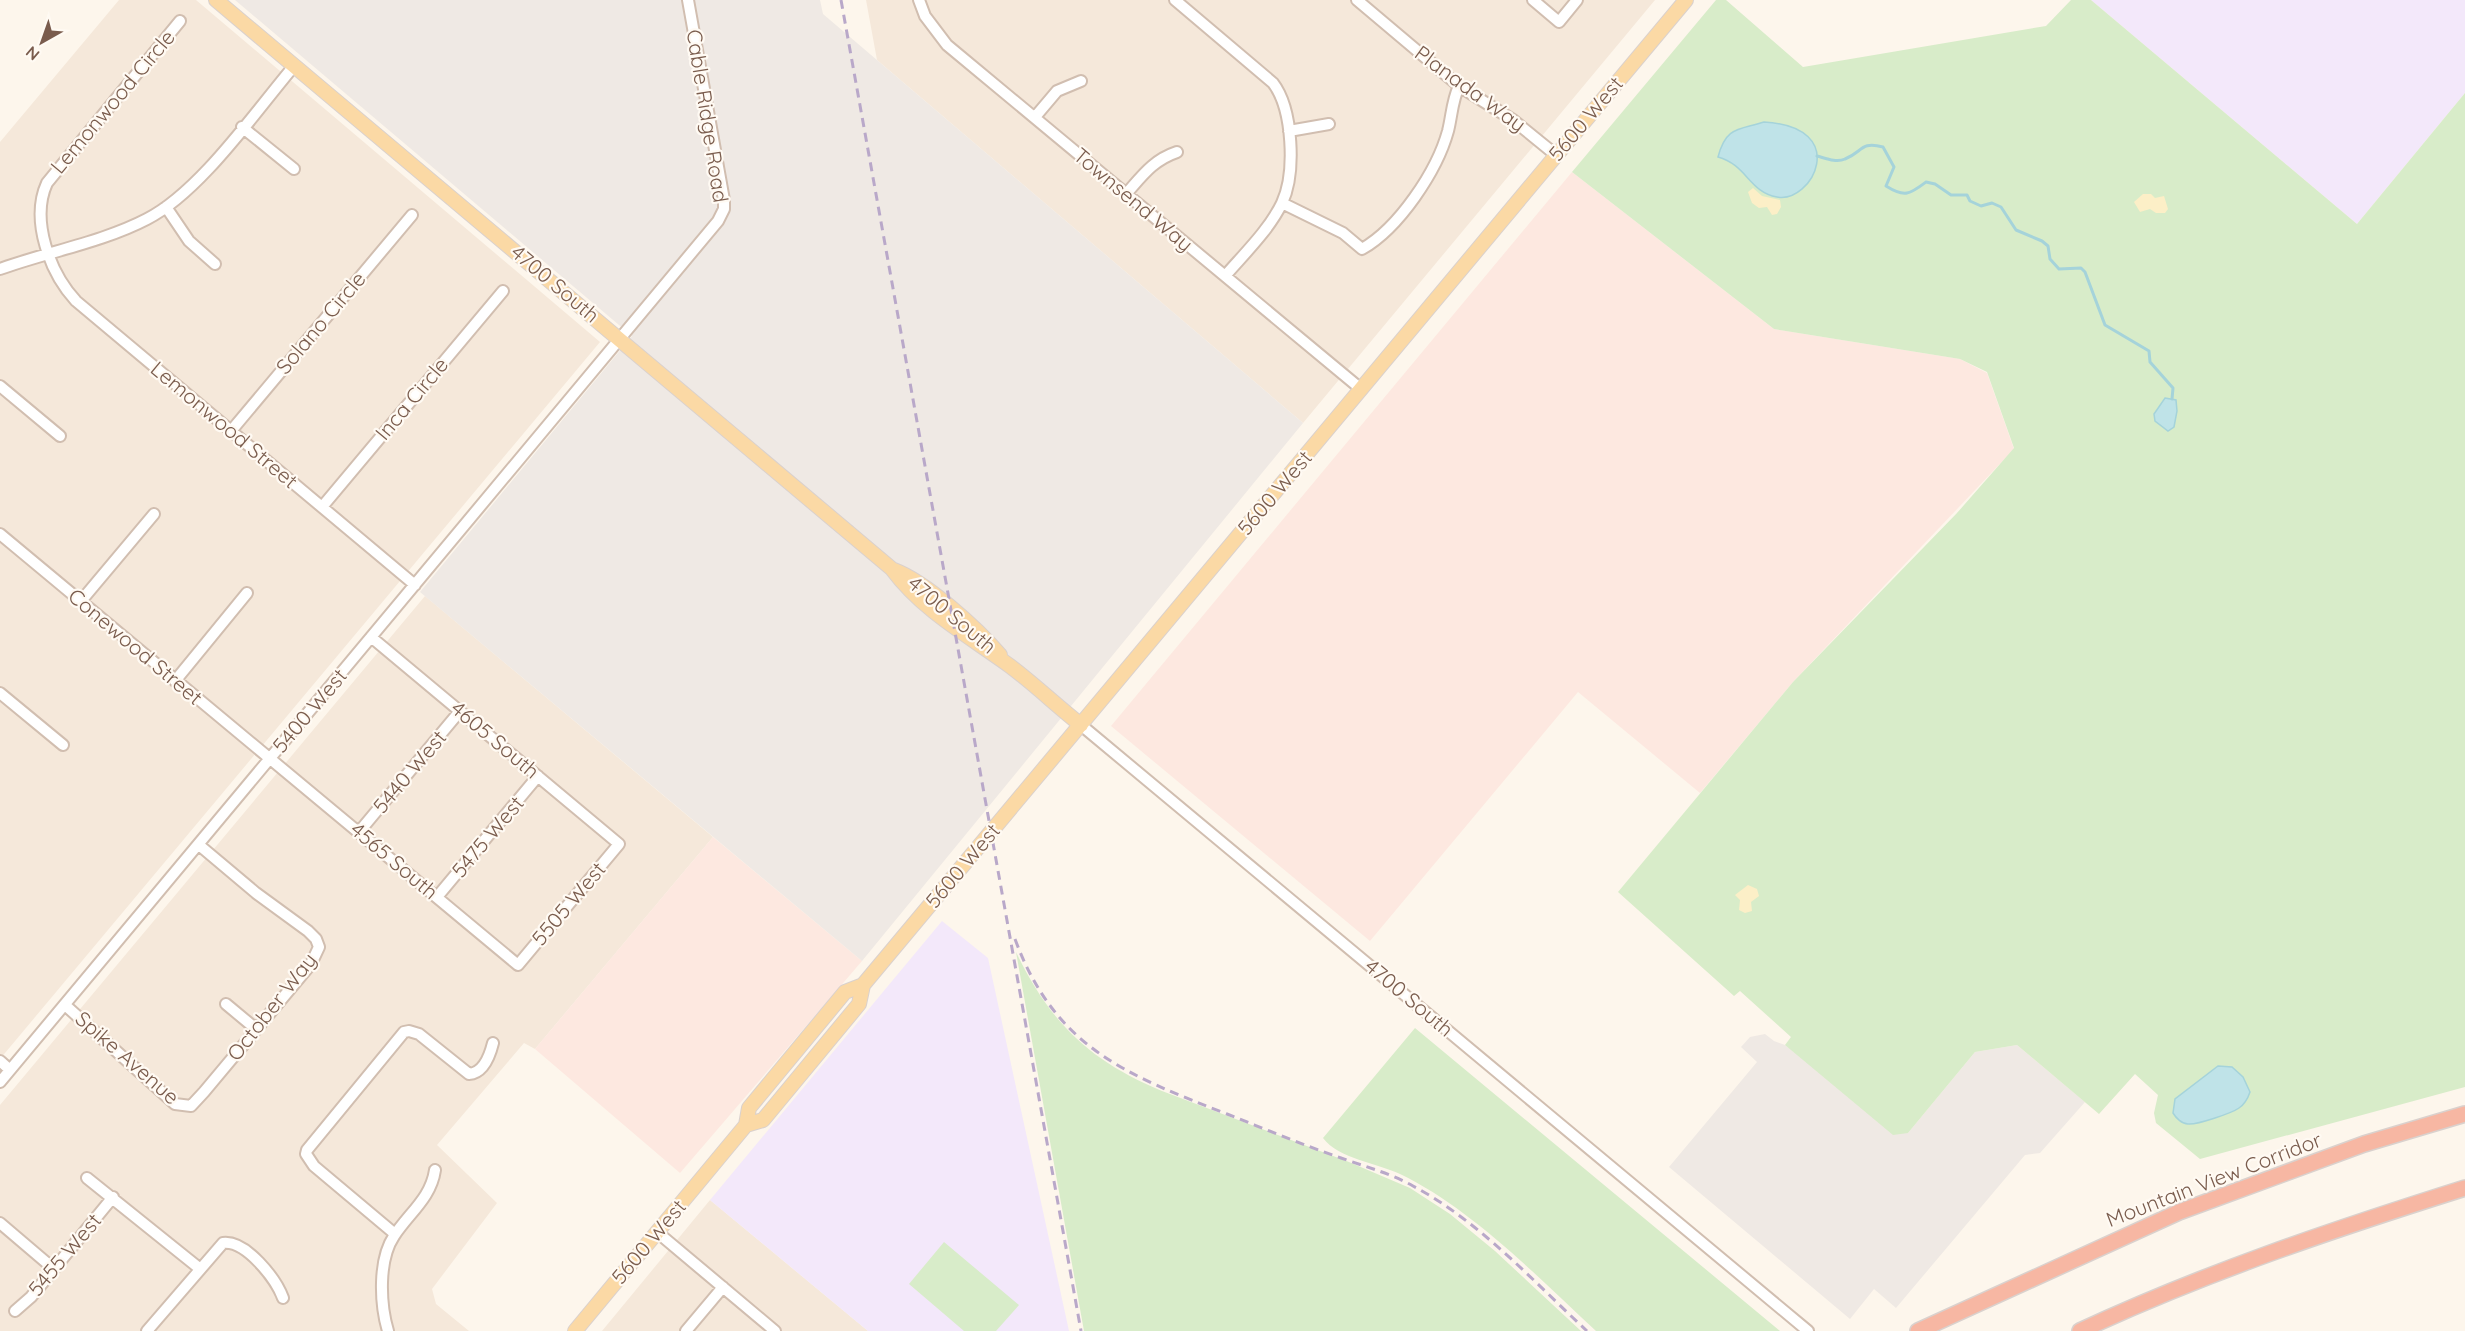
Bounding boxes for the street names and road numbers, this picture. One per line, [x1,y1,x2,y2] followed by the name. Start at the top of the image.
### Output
[44,24,180,179] street label: Lemonwood Circle
[681,27,735,204] street label: Cable Ridge Road
[1410,39,1531,137] street label: Planada Way
[1542,71,1628,166] street label: 5600 West
[1069,142,1199,257] street label: Townsend Way
[506,239,605,328] street label: 4700 South
[270,266,371,379] street label: Solano Circle
[369,352,453,445] street label: Inca Circle
[146,355,303,493] street label: Lemonwood Street
[1231,445,1317,540] street label: 5600 West
[903,570,1002,659] street label: 4700 South
[63,582,208,710] street label: Conewood Street
[266,663,352,758] street label: 5400 West
[446,695,545,784] street label: 4605 South
[367,724,452,818] street label: 5440 West
[446,790,529,882] street label: 5475 West
[345,816,444,904] street label: 4565 South
[919,818,1005,913] street label: 5600 West
[526,856,611,951] street label: 5505 West
[221,947,321,1066] street label: October Way
[1360,953,1459,1042] street label: 4700 South
[70,1005,185,1109] street label: Spike Avenue
[2102,1126,2325,1232] street label: Mountain View Corridor
[605,1194,691,1289] street label: 5600 West
[22,1208,106,1301] street label: 5455 West

